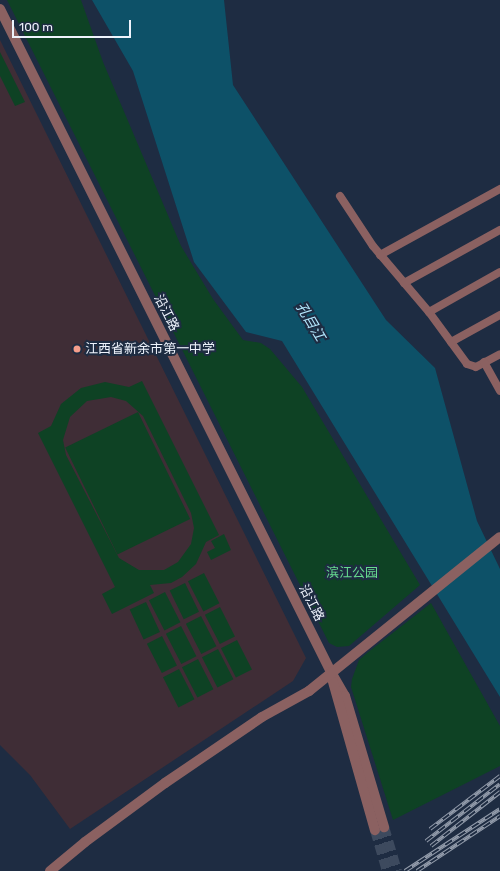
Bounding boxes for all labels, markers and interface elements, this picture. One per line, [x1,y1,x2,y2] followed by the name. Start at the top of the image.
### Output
[14,12,133,38] scale bar
[19,20,53,34] text: 100 m
[150,292,182,334] street label: 沿江路
[292,300,328,344] water label: 孔目江
[85,341,215,357] place label: 江西省新余市第一中学
[72,344,82,354] marker: 江西省新余市第一中学
[326,565,378,581] park label: 滨江公园
[295,582,327,624] street label: 沿江路

